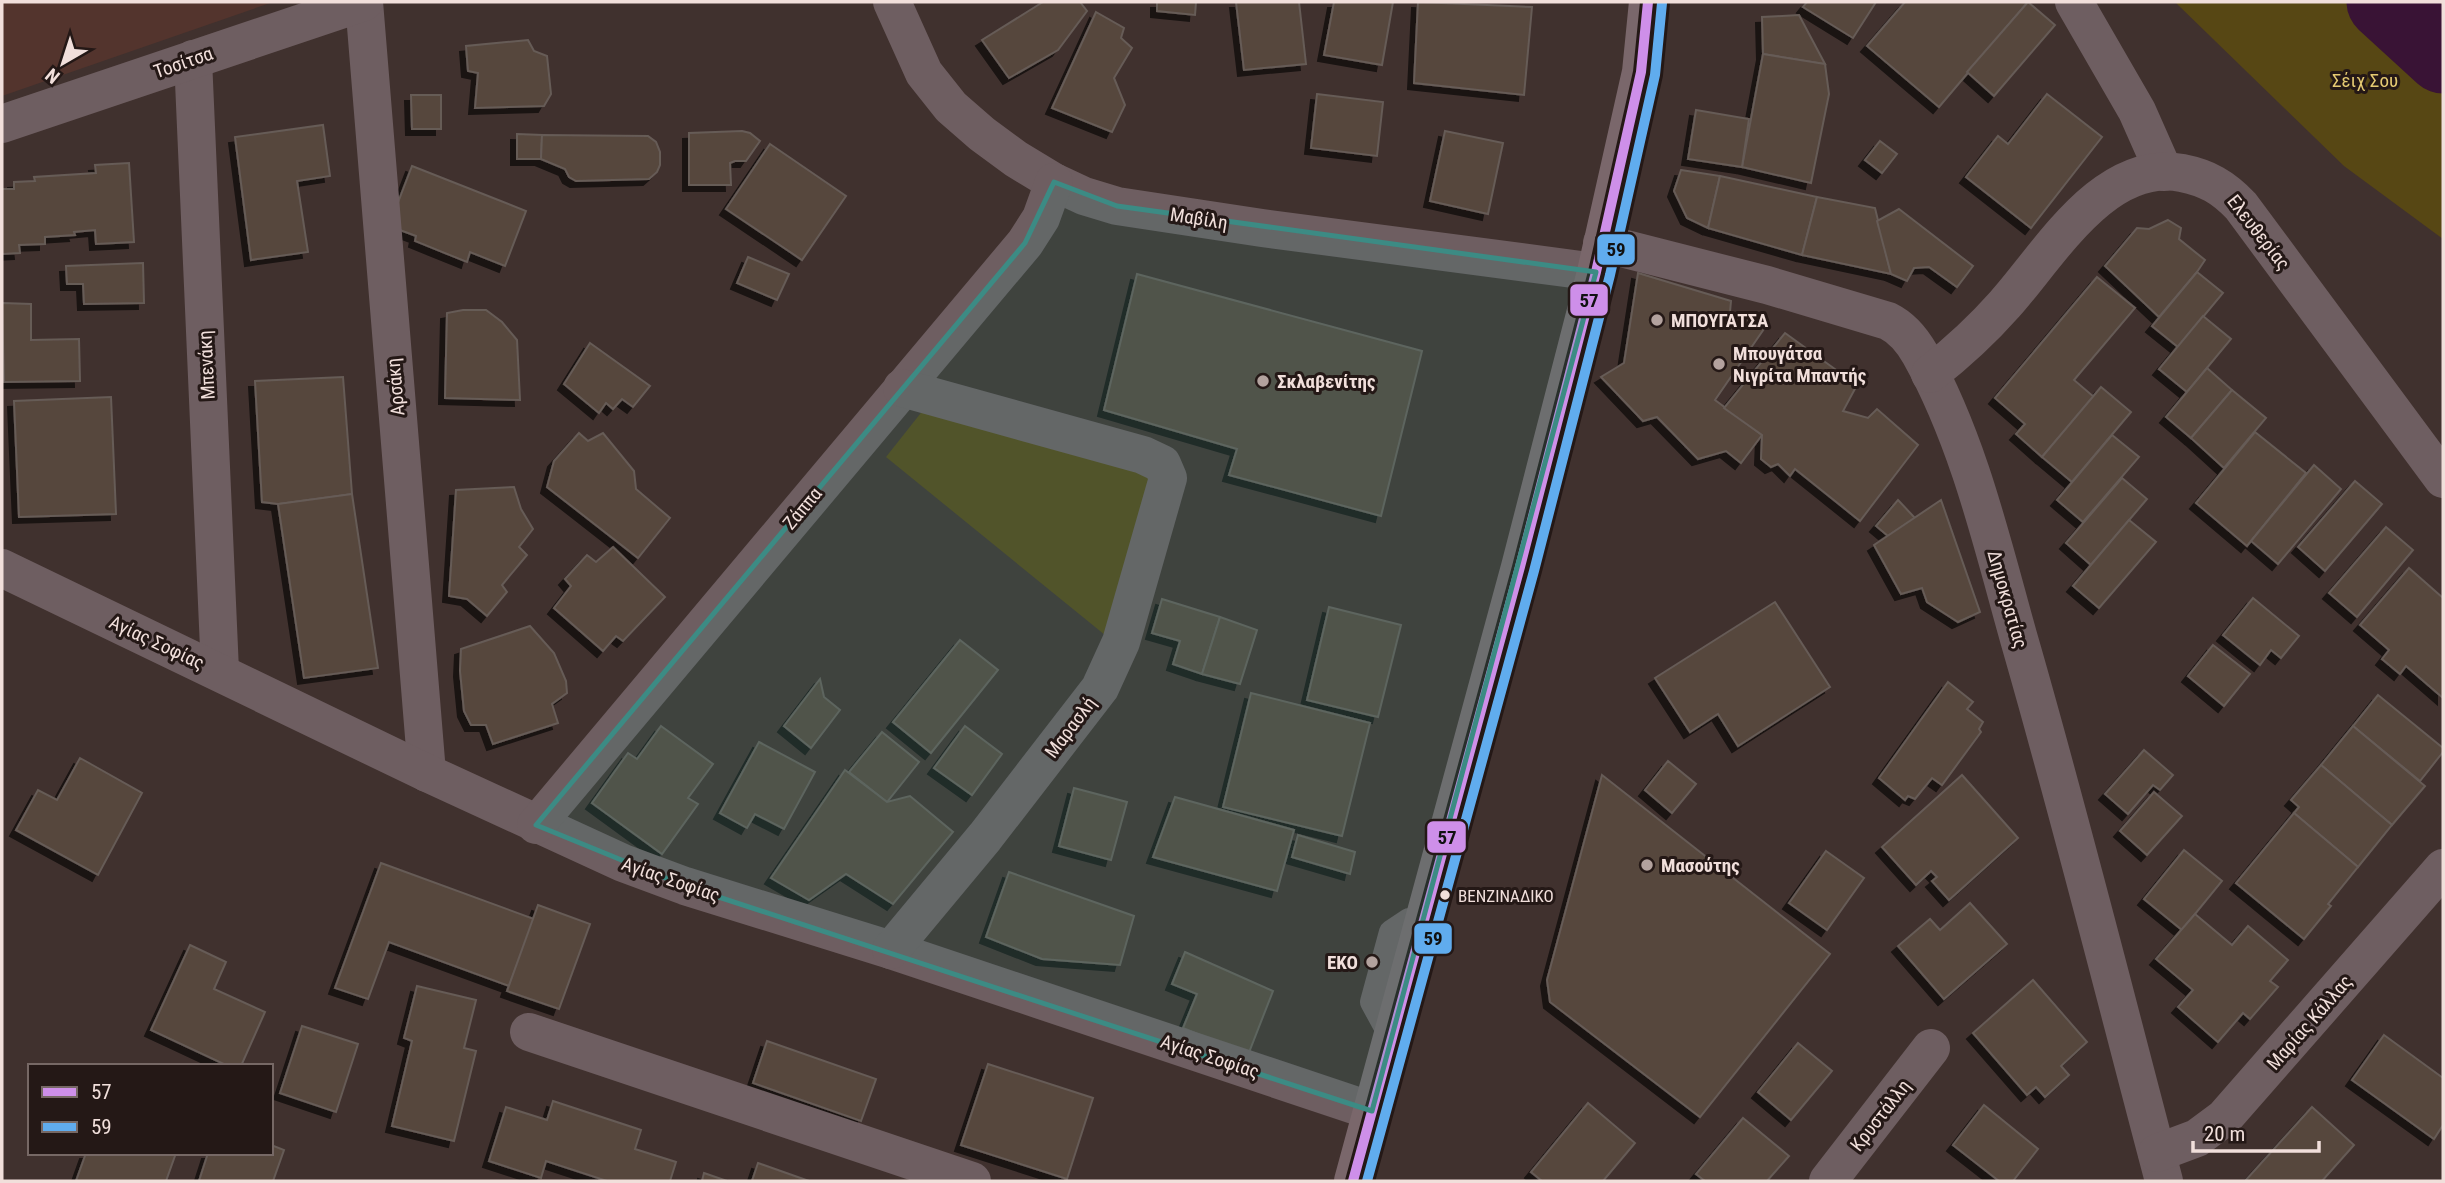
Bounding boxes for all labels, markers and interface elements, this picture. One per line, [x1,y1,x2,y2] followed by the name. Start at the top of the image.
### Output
[28,28,98,98] north arrow
[151,41,216,83] street label: Τοσίτσα
[41,63,64,88] text: N
[2332,69,2398,92] park label: Σέιχ Σου
[2222,190,2295,274] street label: Ελευθερίας
[1168,203,1229,234] street label: Μαβίλη
[1596,233,1636,266] line badge: 59
[1606,238,1626,261] text: 59
[1569,283,1609,317] line badge: 57
[1579,289,1599,312] text: 57
[1671,309,1769,332] place label: ΜΠΟΥΓΑΤΣΑ
[1649,312,1665,328] marker: ΜΠΟΥΓΑΤΣΑ
[193,330,220,400] street label: Μπενάκη
[1733,342,1867,387] place label: Μπουγάτσα Νιγρίτα Μπαντής
[1711,356,1727,372] marker: Μπουγάτσα Νιγρίτα Μπαντής
[382,357,409,417] street label: Αρσάκη
[1277,370,1376,393] place label: Σκλαβενίτης
[1255,373,1271,389] marker: Σκλαβενίτης
[778,482,827,534] street label: Ζάππα
[1983,547,2033,651] street label: Δημοκρατίας
[106,610,208,674] street label: Αγίας Σοφίας
[1040,692,1101,763] street label: Μαρασλή
[1426,820,1467,854] line badge: 57
[1437,826,1457,849] text: 57
[619,852,723,907] street label: Αγίας Σοφίας
[1661,854,1740,877] place label: Μασούτης
[1639,857,1655,873] marker: Μασούτης
[1458,886,1554,906] place label: ΒΕΝΖΙΝΑΔΙΚΟ
[1438,888,1452,902] marker: ΒΕΝΖΙΝΑΔΙΚΟ
[1413,922,1453,955] line badge: 59
[1423,927,1443,950] text: 59
[1327,951,1358,974] place label: EKO
[1364,954,1380,970] marker: EKO
[2262,970,2357,1074] street label: Μαρίας Κάλλας
[1158,1030,1262,1083] street label: Αγίας Σοφίας
[28,1064,273,1155] legend
[1845,1075,1915,1156] street label: Κρυστάλλη
[91,1080,112,1104] text: 57
[2193,1110,2319,1154] scale bar
[91,1115,112,1139] text: 59
[2204,1122,2245,1146] text: 20 m

